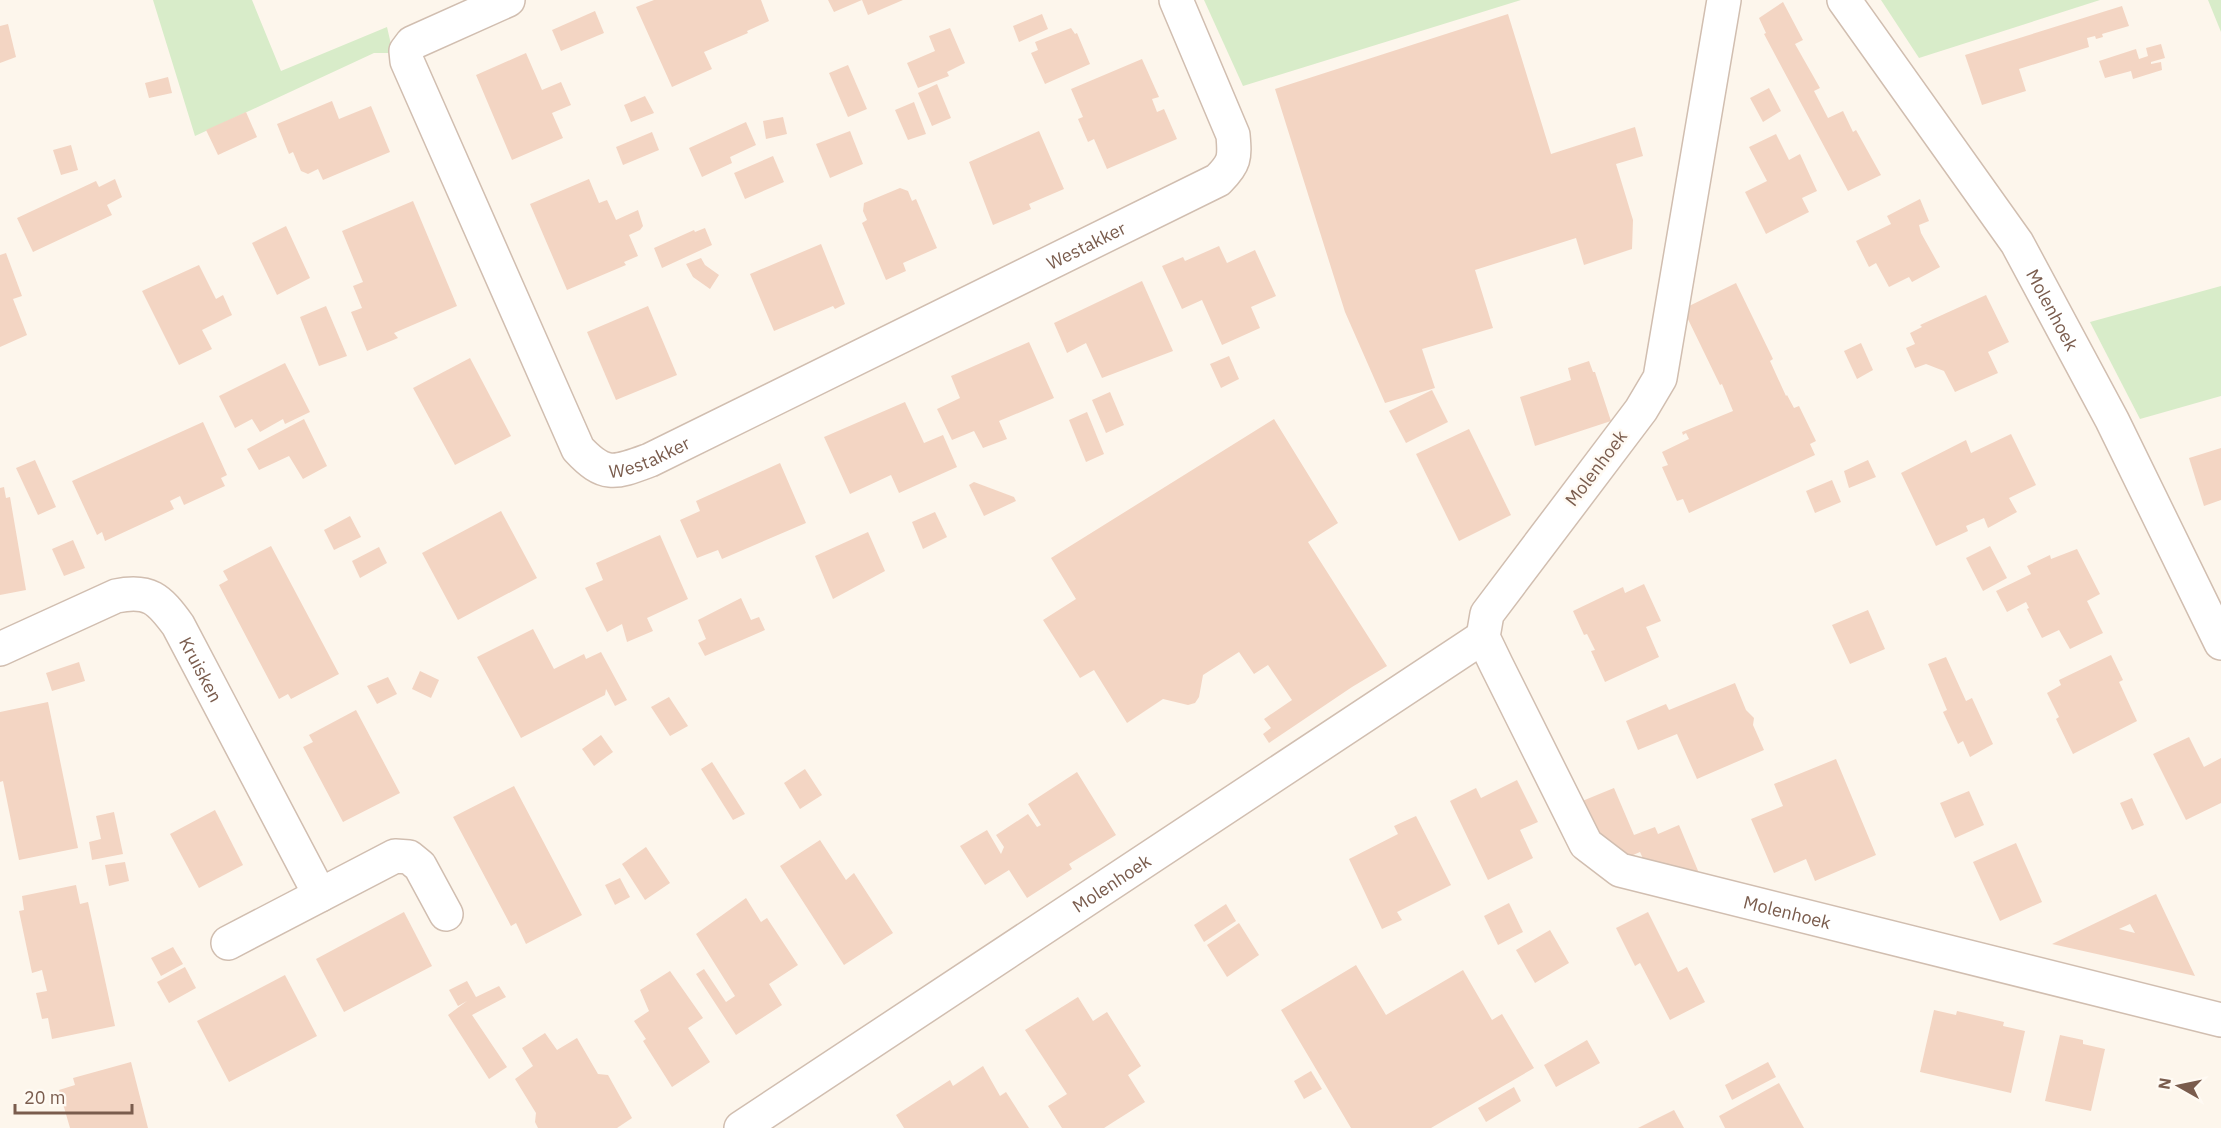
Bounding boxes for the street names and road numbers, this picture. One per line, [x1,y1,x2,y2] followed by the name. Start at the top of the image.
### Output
[1043,216,1130,274] street label: Westakker
[2022,265,2084,355] street label: Molenhoek
[1560,425,1632,511] street label: Molenhoek
[608,431,694,482] street label: Westakker
[175,633,228,706] street label: Kruisken
[1068,848,1155,917] street label: Molenhoek
[1741,890,1834,934] street label: Molenhoek

